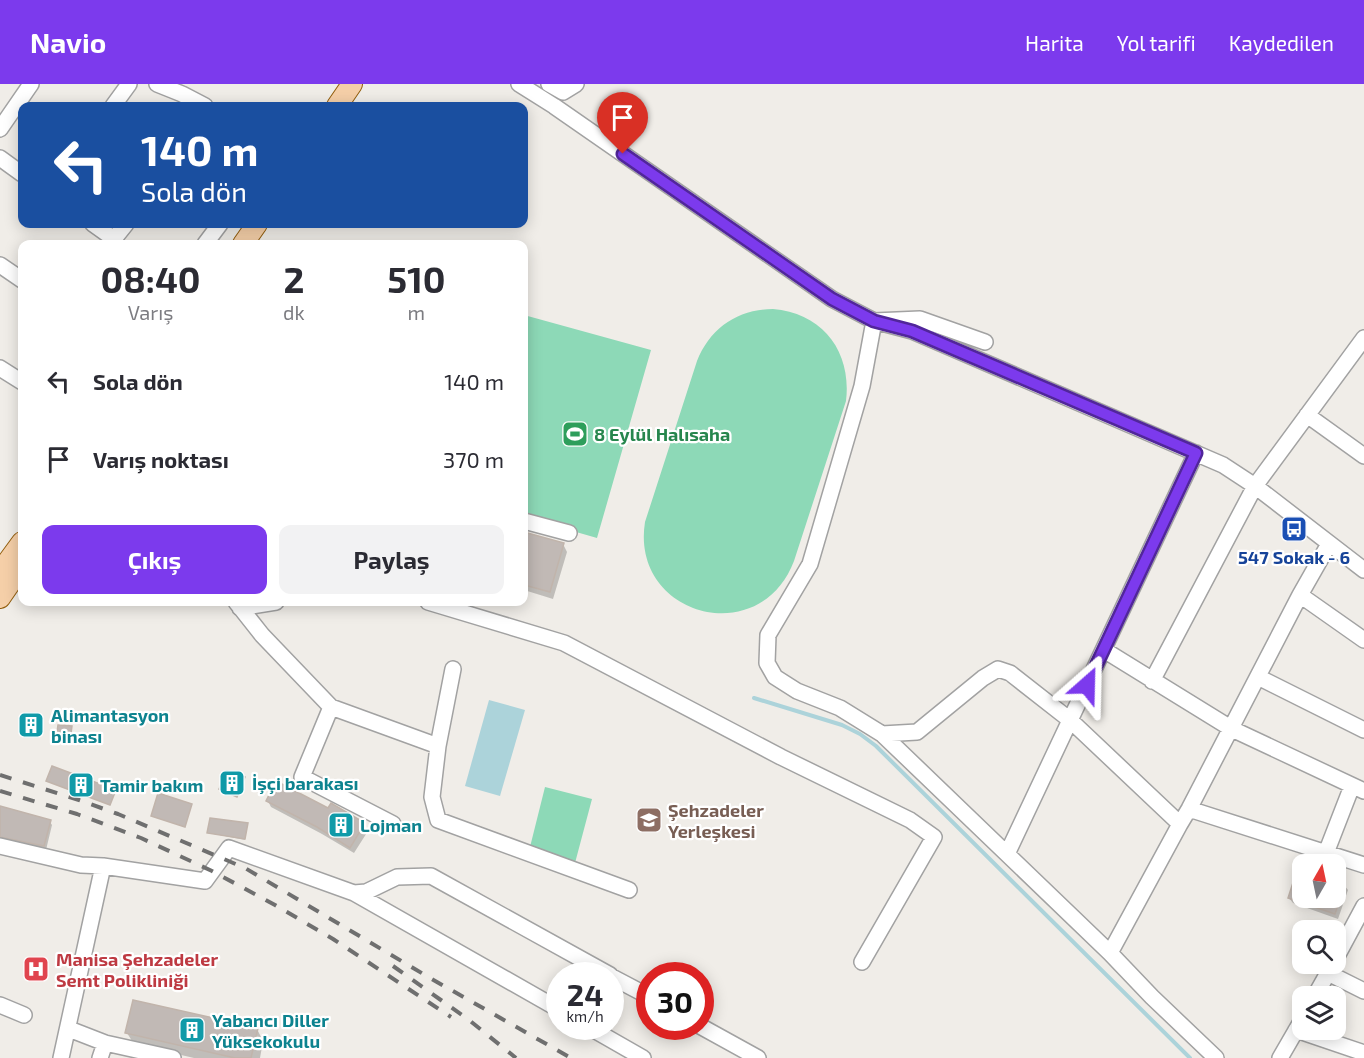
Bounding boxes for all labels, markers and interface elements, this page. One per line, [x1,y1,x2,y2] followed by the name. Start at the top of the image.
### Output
[30,25,106,59] text: Navio
[1025,30,1084,55] text: Harita
[1117,30,1196,55] text: Yol tarifi
[1229,30,1334,55] text: Kaydedilen
[597,92,648,154] pin
[606,101,639,134] icon: arrive
[141,124,258,174] text: 140 m
[42,126,120,204] icon: left
[141,175,247,207] text: Sola dön
[101,257,201,300] text: 08:40
[283,257,304,300] text: 2
[387,257,445,300] text: 510
[128,300,173,324] text: Varış
[283,300,305,324] text: dk
[408,300,425,324] text: m
[42,365,75,398] icon: left
[93,368,183,394] text: Sola dön
[444,368,504,394] text: 140 m
[560,419,590,449] sports icon: 8 Eylül Halısaha
[594,423,730,445] place label: 8 Eylül Halısaha
[42,443,75,476] icon: arrive
[93,446,229,472] text: Varış noktası
[443,446,504,472] text: 370 m
[1279,514,1309,544] bus stop icon: 547 Sokak - 6
[42,525,267,594] button: Çıkış
[279,525,504,594] button: Paylaş
[1238,546,1350,568] place label: 547 Sokak - 6
[1055,653,1119,717] position arrow
[51,704,169,747] place label: Alimantasyon binası
[16,710,46,740] building icon: Alimantasyon binası
[217,768,247,798] building icon: İşçi barakası
[66,770,96,800] building icon: Tamir bakım
[252,772,359,795] place label: İşçi barakası
[100,774,203,796] place label: Tamir bakım
[668,799,764,843] place label: Şehzadeler Yerleşkesi
[634,805,664,835] school or university icon: Şehzadeler Yerleşkesi
[326,810,356,840] building icon: Lojman
[360,814,422,836] place label: Lojman
[1292,854,1346,908] north arrow
[1292,854,1346,1040] map controls
[1292,920,1346,974] button: search
[56,948,218,991] place label: Manisa Şehzadeler Semt Polikliniği
[21,954,51,984] hospital icon: Manisa Şehzadeler Semt Polikliniği
[636,962,714,1040] speed limit sign: 30
[567,976,603,1012] text: 24
[1292,986,1346,1040] button: layers
[566,1007,604,1025] text: km/h
[212,1009,329,1052] place label: Yabancı Diller Yüksekokulu
[177,1015,207,1045] building icon: Yabancı Diller Yüksekokulu

